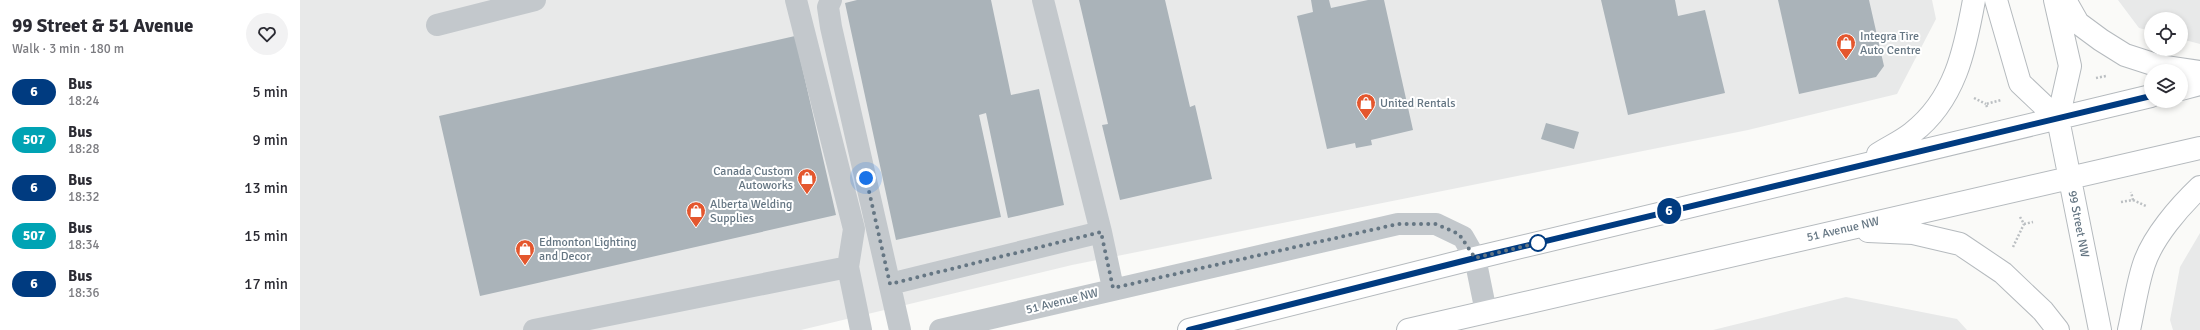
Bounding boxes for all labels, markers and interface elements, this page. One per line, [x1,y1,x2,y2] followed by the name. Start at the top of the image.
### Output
[2144,12,2188,108] map controls
[2144,12,2188,56] button: locate
[246,13,288,55] button: heart
[12,14,194,38] text: 99 Street & 51 Avenue
[1860,29,1921,58] place label: Integra Tire Auto Centre
[1835,32,1857,60] shop icon: Integra Tire Auto Centre
[12,41,124,57] text: Walk · 3 min · 180 m
[2144,64,2188,108] button: layers
[68,75,92,93] text: Bus
[30,83,38,100] text: 6
[252,83,288,101] text: 5 min
[1355,92,1377,120] shop icon: United Rentals
[68,93,100,109] text: 18:24
[1380,96,1456,111] place label: United Rentals
[68,123,92,141] text: Bus
[23,131,45,148] text: 507
[252,131,288,149] text: 9 min
[68,141,100,157] text: 18:28
[713,164,793,193] place label: Canada Custom Autoworks
[796,167,818,195] shop icon: Canada Custom Autoworks
[856,168,876,188] your location
[68,171,92,189] text: Bus
[30,179,38,196] text: 6
[244,179,288,197] text: 13 min
[68,189,100,205] text: 18:32
[2065,189,2092,259] street label: 99 Street NW
[710,197,792,226] place label: Alberta Welding Supplies
[1656,198,1682,224] line badge: 6
[685,200,707,228] shop icon: Alberta Welding Supplies
[1665,202,1673,219] text: 6
[1805,214,1881,245] street label: 51 Avenue NW
[68,219,92,237] text: Bus
[23,227,45,244] text: 507
[244,227,288,245] text: 15 min
[1529,234,1547,252] unlabelled marker
[539,235,636,264] place label: Edmonton Lighting and Decor
[68,237,100,253] text: 18:34
[514,238,536,266] shop icon: Edmonton Lighting and Decor
[68,267,92,285] text: Bus
[30,275,38,292] text: 6
[244,275,288,293] text: 17 min
[68,285,100,301] text: 18:36
[1024,285,1100,318] street label: 51 Avenue NW

